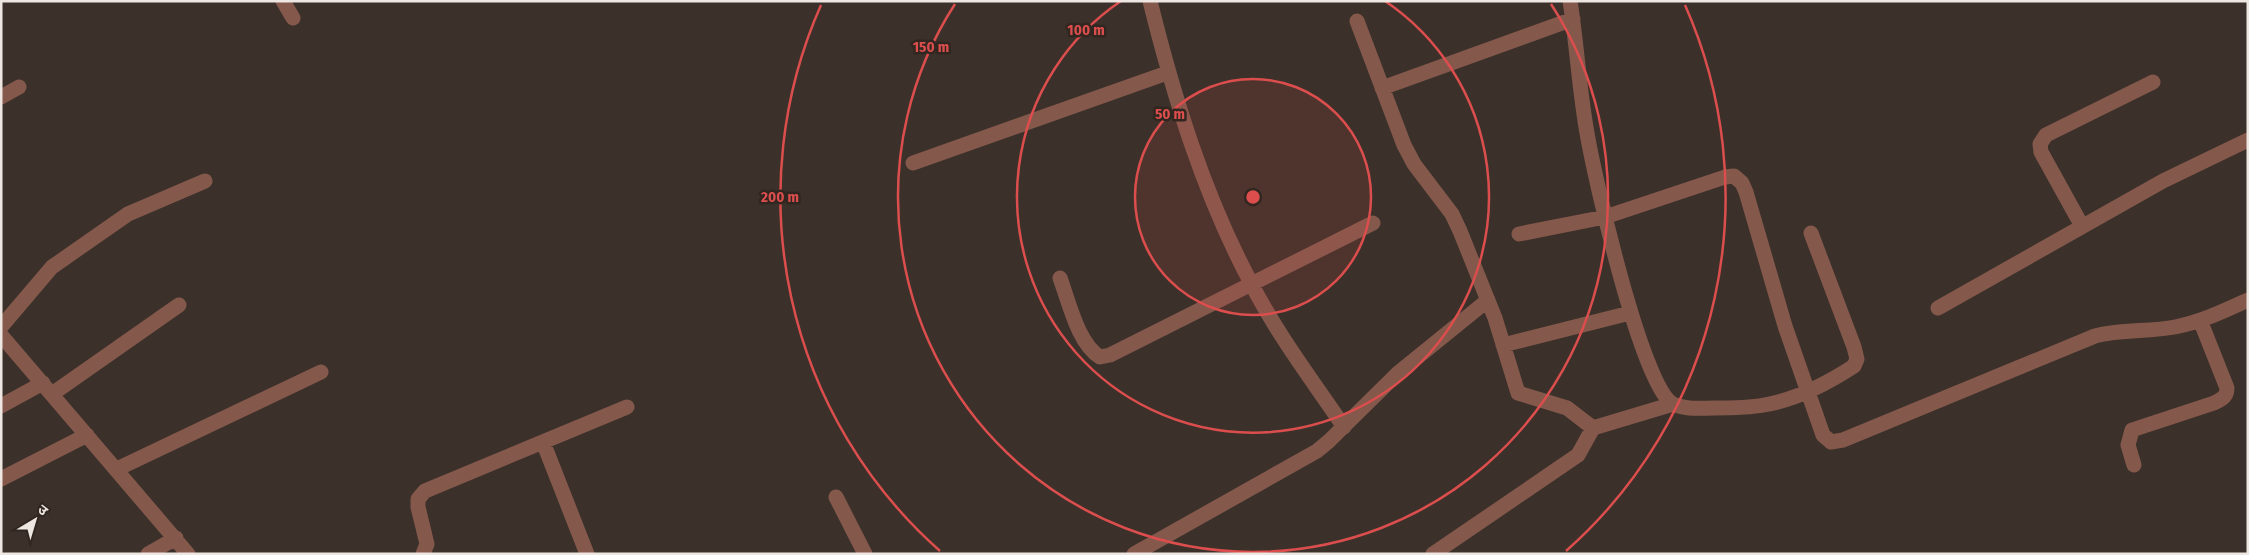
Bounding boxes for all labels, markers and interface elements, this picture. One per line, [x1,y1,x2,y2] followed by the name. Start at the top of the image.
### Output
[1067,21,1105,39] text: 100 m
[913,38,949,56] text: 150 m
[1155,105,1185,123] text: 50 m
[760,188,799,206] text: 200 m
[1244,188,1262,206] centre of rings
[10,495,60,545] north arrow
[34,501,52,520] text: उ

